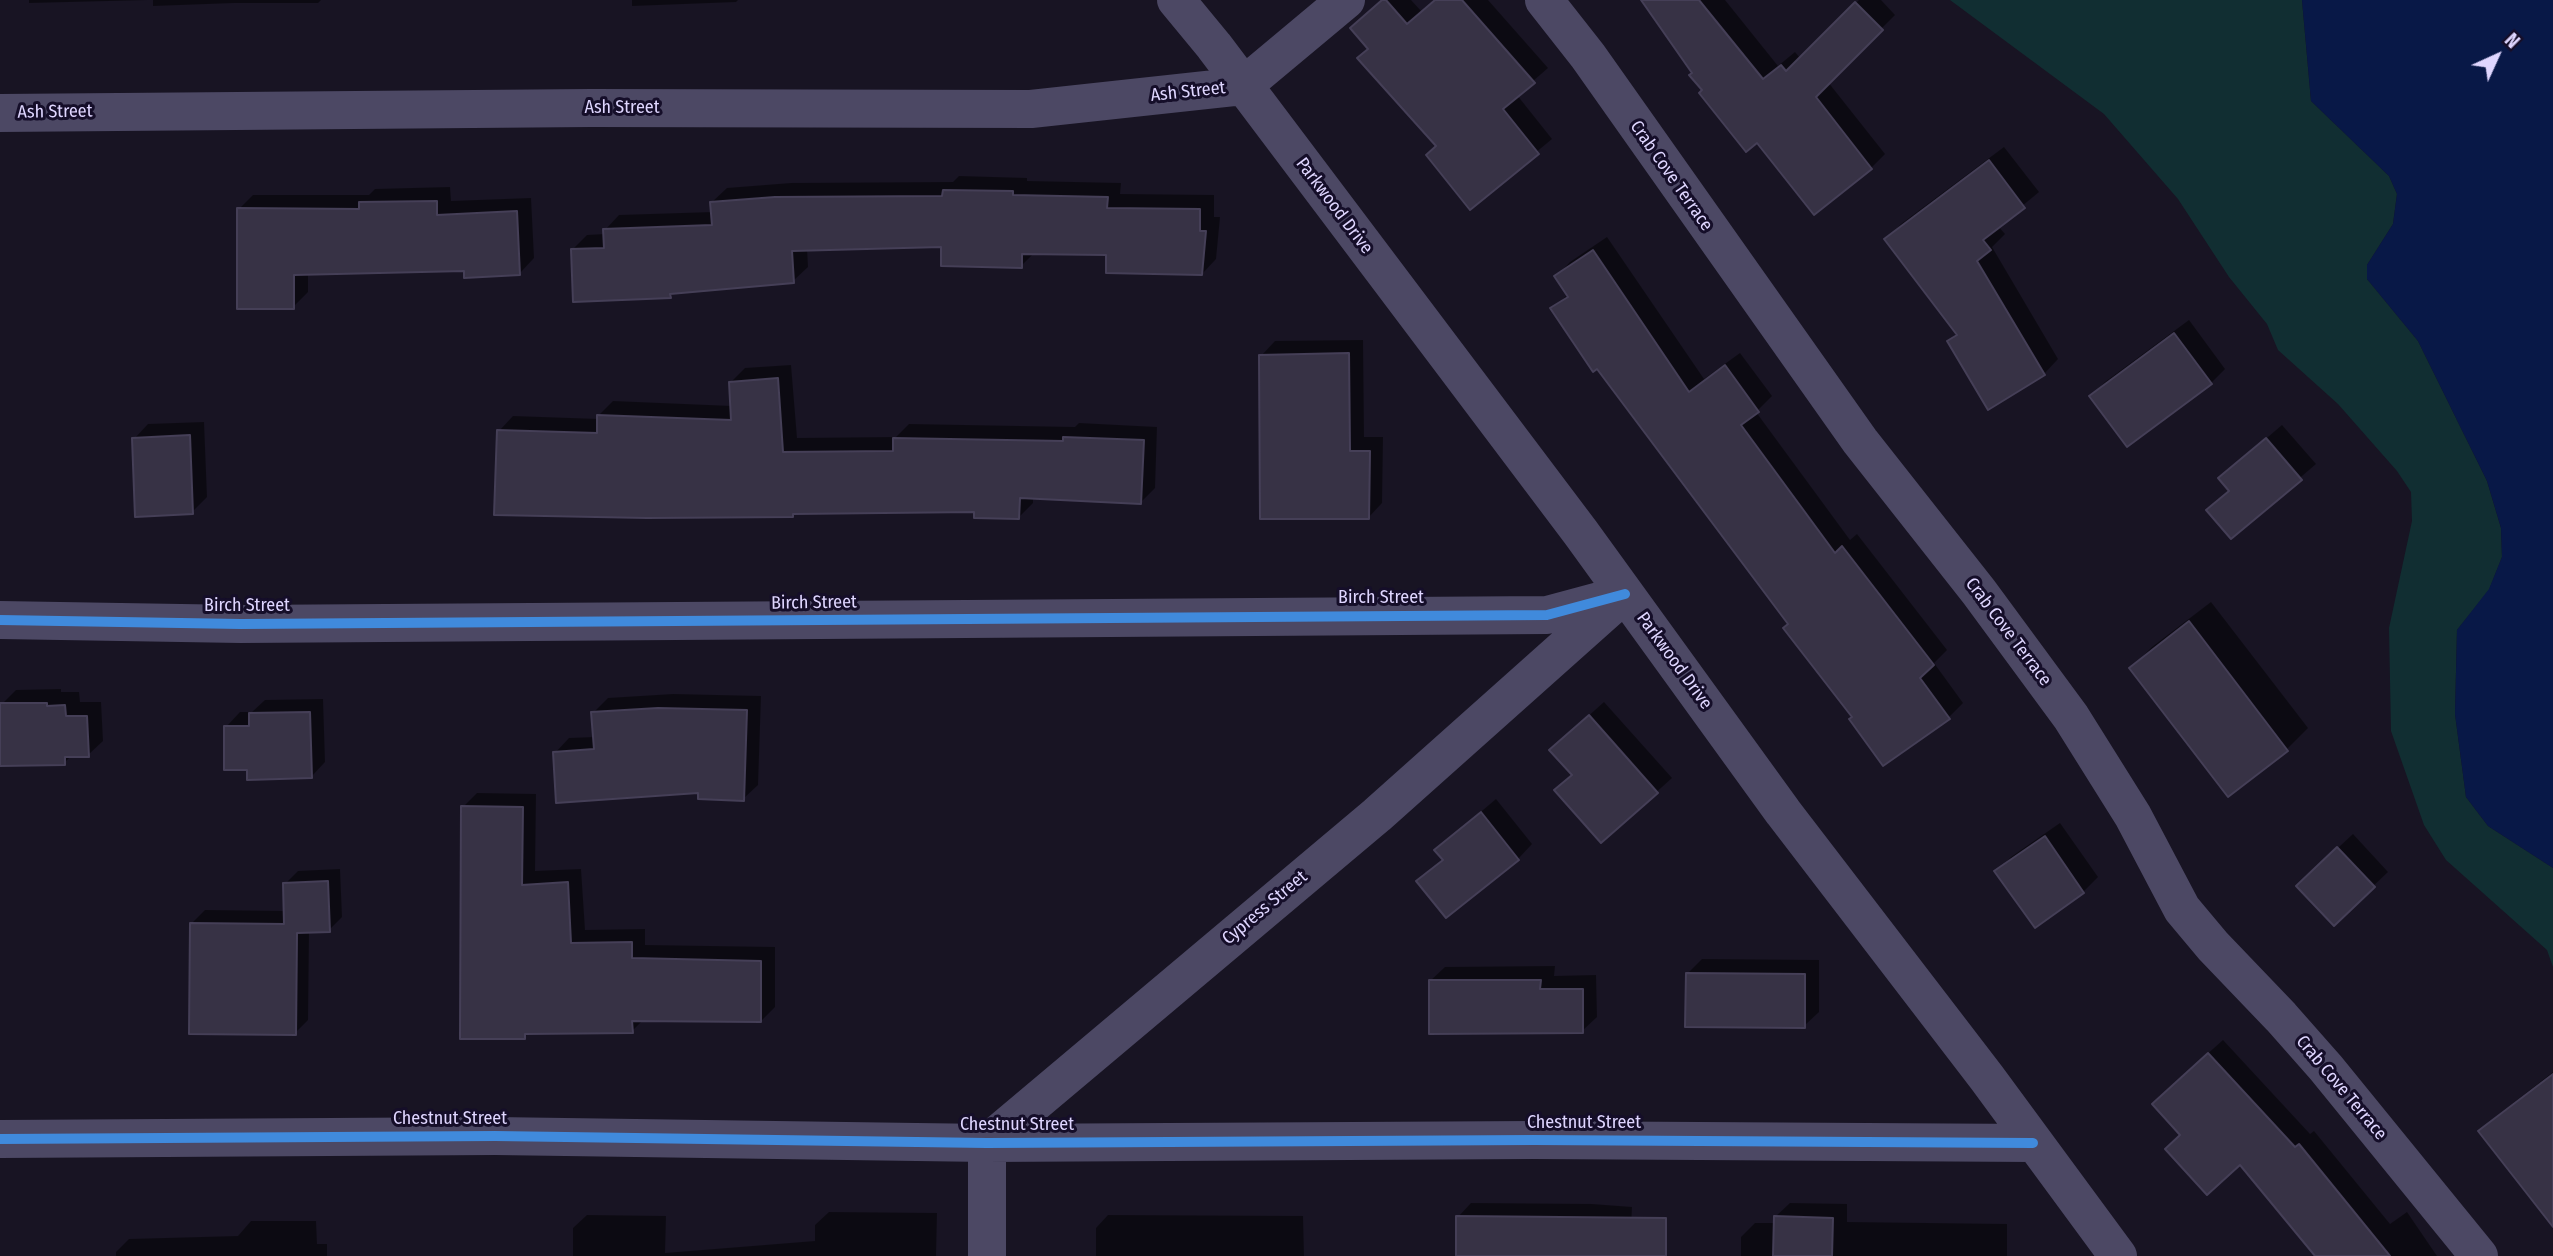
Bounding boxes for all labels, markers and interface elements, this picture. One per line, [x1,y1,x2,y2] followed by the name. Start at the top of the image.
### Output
[2462,21,2532,91] north arrow
[2500,29,2524,53] text: N
[1150,77,1226,107] street label: Ash Street
[584,97,660,119] street label: Ash Street
[17,101,93,123] street label: Ash Street
[1625,117,1717,235] street label: Crab Cove Terrace
[1291,154,1377,258] street label: Parkwood Drive
[1960,574,2056,690] street label: Crab Cove Terrace
[1338,587,1424,609] street label: Birch Street
[771,591,857,615] street label: Birch Street
[204,595,290,617] street label: Birch Street
[1632,608,1716,714] street label: Parkwood Drive
[1218,866,1312,950] street label: Cypress Street
[2291,1031,2391,1145] street label: Crab Cove Terrace
[393,1108,507,1130] street label: Chestnut Street
[1527,1112,1641,1134] street label: Chestnut Street
[960,1114,1074,1136] street label: Chestnut Street

